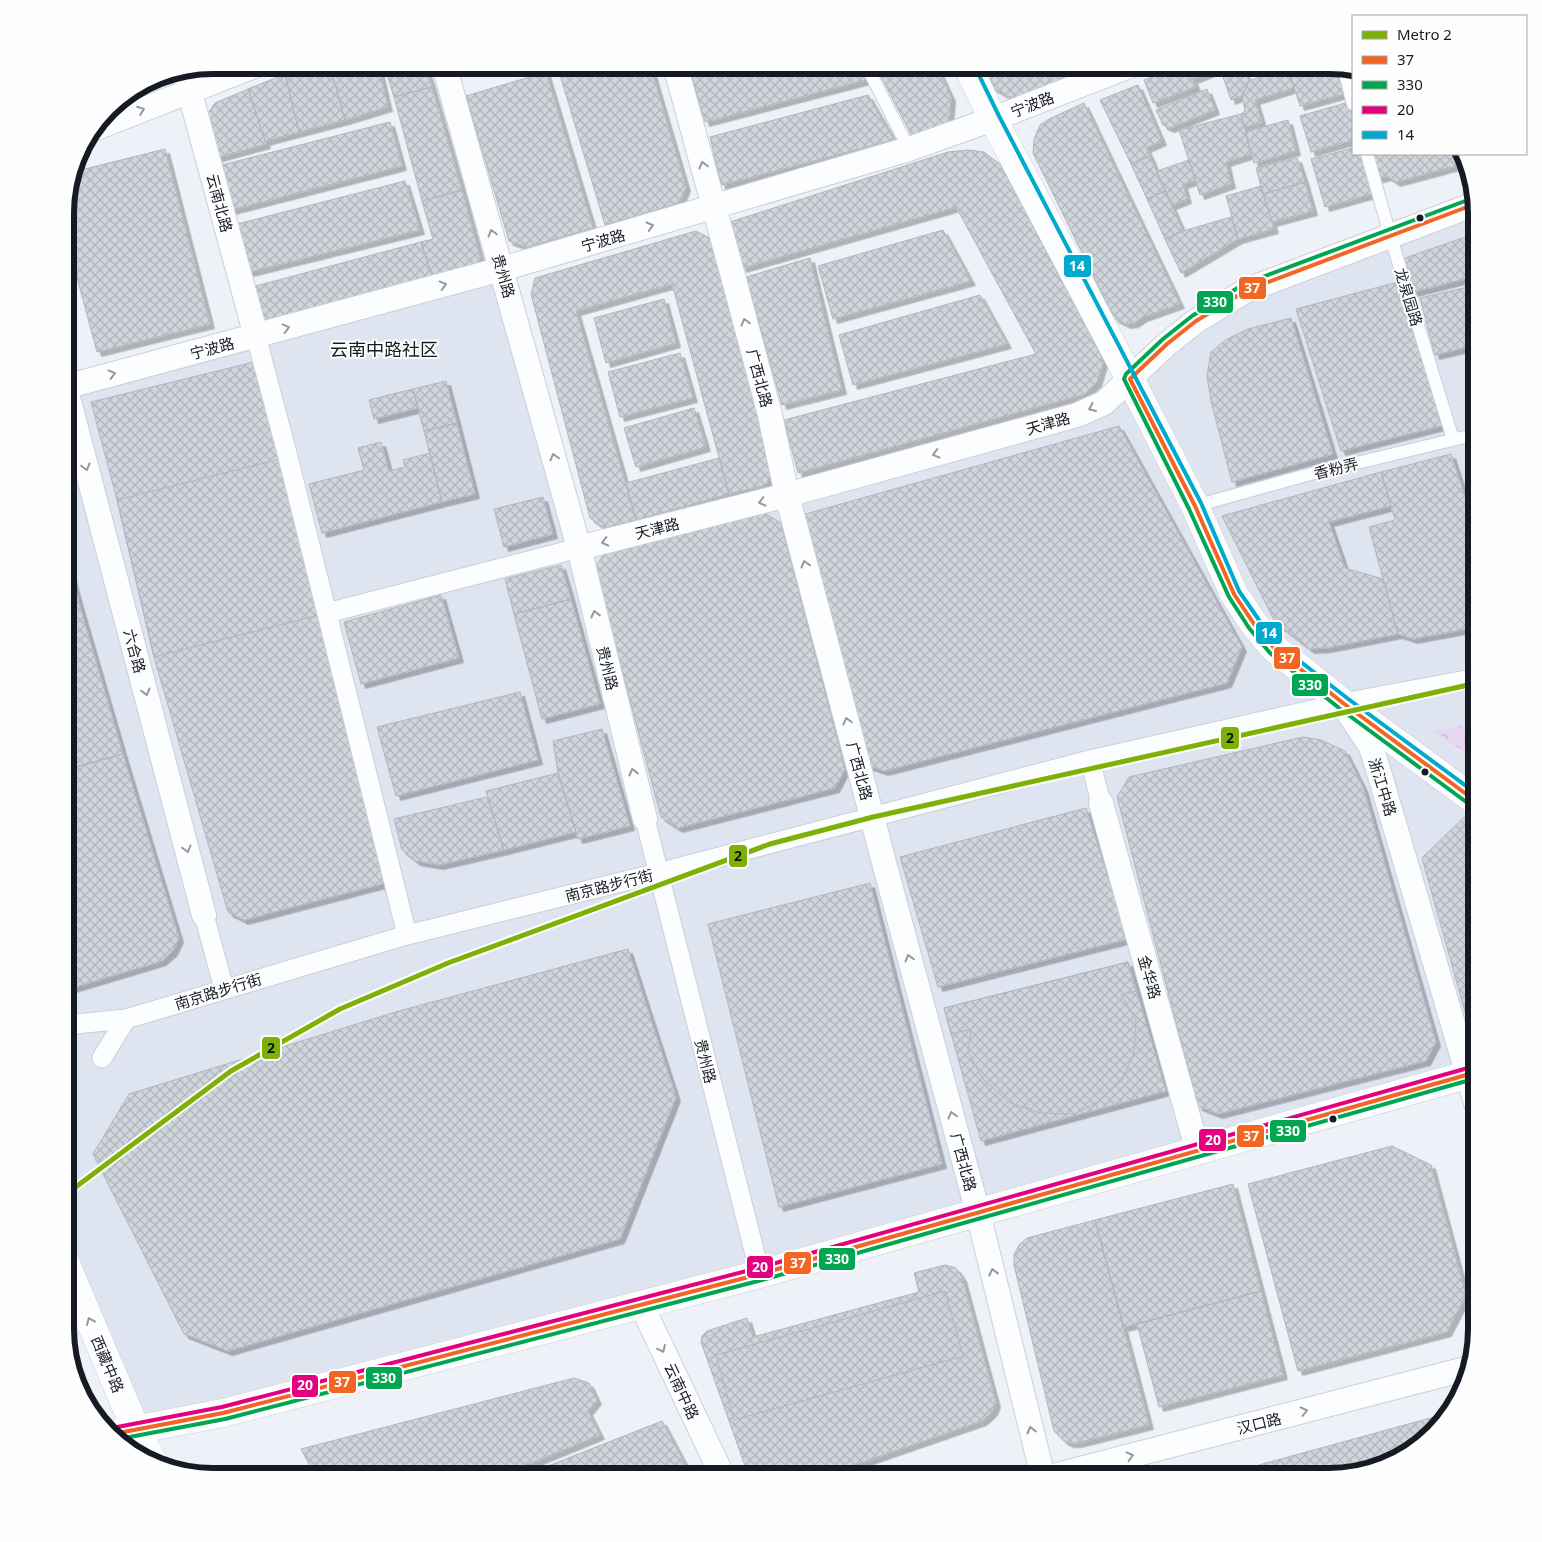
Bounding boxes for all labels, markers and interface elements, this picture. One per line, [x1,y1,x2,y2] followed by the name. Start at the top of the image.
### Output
[1352,15,1527,155] legend
[1397,24,1452,44] text: Metro 2
[1397,49,1414,69] text: 37
[1397,74,1423,94] text: 330
[1007,87,1057,121] street label: 宁波路
[1397,99,1414,119] text: 20
[136,106,145,116] one-way arrow
[1397,124,1415,144] text: 14
[698,160,709,169] one-way arrow
[203,171,237,235] street label: 云南北路
[1415,213,1425,223] unlabelled marker
[645,222,654,232] one-way arrow
[579,224,627,256] street label: 宁波路
[487,229,497,238] one-way arrow
[488,252,520,300] street label: 贵州路
[1063,254,1092,278] line badge: 14
[1069,256,1085,275] text: 14
[1391,265,1427,329] street label: 龙泉园路
[1238,276,1267,300] line badge: 37
[1244,278,1260,297] text: 37
[439,280,448,291] one-way arrow
[1196,290,1234,314] line badge: 330
[1203,292,1227,311] text: 330
[740,317,751,326] one-way arrow
[282,323,290,333] one-way arrow
[188,333,236,363] street label: 宁波路
[330,337,438,361] district label: 云南中路社区
[743,346,777,410] street label: 广西北路
[108,369,117,380] one-way arrow
[1088,402,1097,413] one-way arrow
[1024,407,1072,439] street label: 天津路
[932,448,940,459] one-way arrow
[549,453,559,462] one-way arrow
[1312,453,1360,483] street label: 香粉弄
[81,463,91,471] one-way arrow
[759,496,767,506] one-way arrow
[633,513,681,543] street label: 天津路
[600,536,609,547] one-way arrow
[801,561,811,569] one-way arrow
[590,610,601,619] one-way arrow
[1255,621,1283,645] line badge: 14
[1261,623,1277,642] text: 14
[120,627,150,675] street label: 六合路
[593,644,623,692] street label: 贵州路
[1273,646,1301,670] line badge: 37
[1279,648,1295,667] text: 37
[1291,673,1329,697] line badge: 330
[1298,675,1322,694] text: 330
[140,688,150,696] one-way arrow
[842,718,852,726] one-way arrow
[1220,726,1240,750] line badge: 2
[1226,728,1234,747] text: 2
[843,739,877,803] street label: 广西北路
[1365,755,1401,819] street label: 浙江中路
[1420,767,1430,777] unlabelled marker
[629,769,639,777] one-way arrow
[728,844,748,868] line badge: 2
[181,845,192,854] one-way arrow
[734,846,742,865] text: 2
[563,864,655,906] street label: 南京路步行街
[1134,953,1166,1001] street label: 金华路
[905,954,915,962] one-way arrow
[172,968,264,1014] street label: 南京路步行街
[261,1036,281,1060] line badge: 2
[691,1037,721,1085] street label: 贵州路
[267,1038,275,1057] text: 2
[947,1111,957,1119] one-way arrow
[1328,1114,1338,1124] unlabelled marker
[1269,1119,1307,1143] line badge: 330
[1276,1121,1300,1140] text: 330
[1236,1124,1265,1148] line badge: 37
[1243,1126,1259,1145] text: 37
[1198,1128,1227,1152] line badge: 20
[947,1130,981,1194] street label: 广西北路
[1205,1130,1221,1149] text: 20
[818,1247,856,1271] line badge: 330
[825,1249,849,1268] text: 330
[783,1251,812,1275] line badge: 37
[790,1253,806,1272] text: 37
[746,1255,774,1279] line badge: 20
[752,1257,768,1276] text: 20
[988,1267,999,1276] one-way arrow
[86,1317,96,1326] one-way arrow
[87,1332,129,1396] street label: 西藏中路
[655,1343,665,1352] one-way arrow
[660,1360,704,1422] street label: 云南中路
[365,1366,403,1390] line badge: 330
[372,1368,396,1387] text: 330
[328,1370,357,1394] line badge: 37
[334,1372,350,1391] text: 37
[291,1374,319,1398] line badge: 20
[297,1375,313,1394] text: 20
[1300,1406,1309,1417] one-way arrow
[1235,1408,1283,1438] street label: 汉口路
[1026,1425,1037,1434] one-way arrow
[1126,1451,1134,1462] one-way arrow

